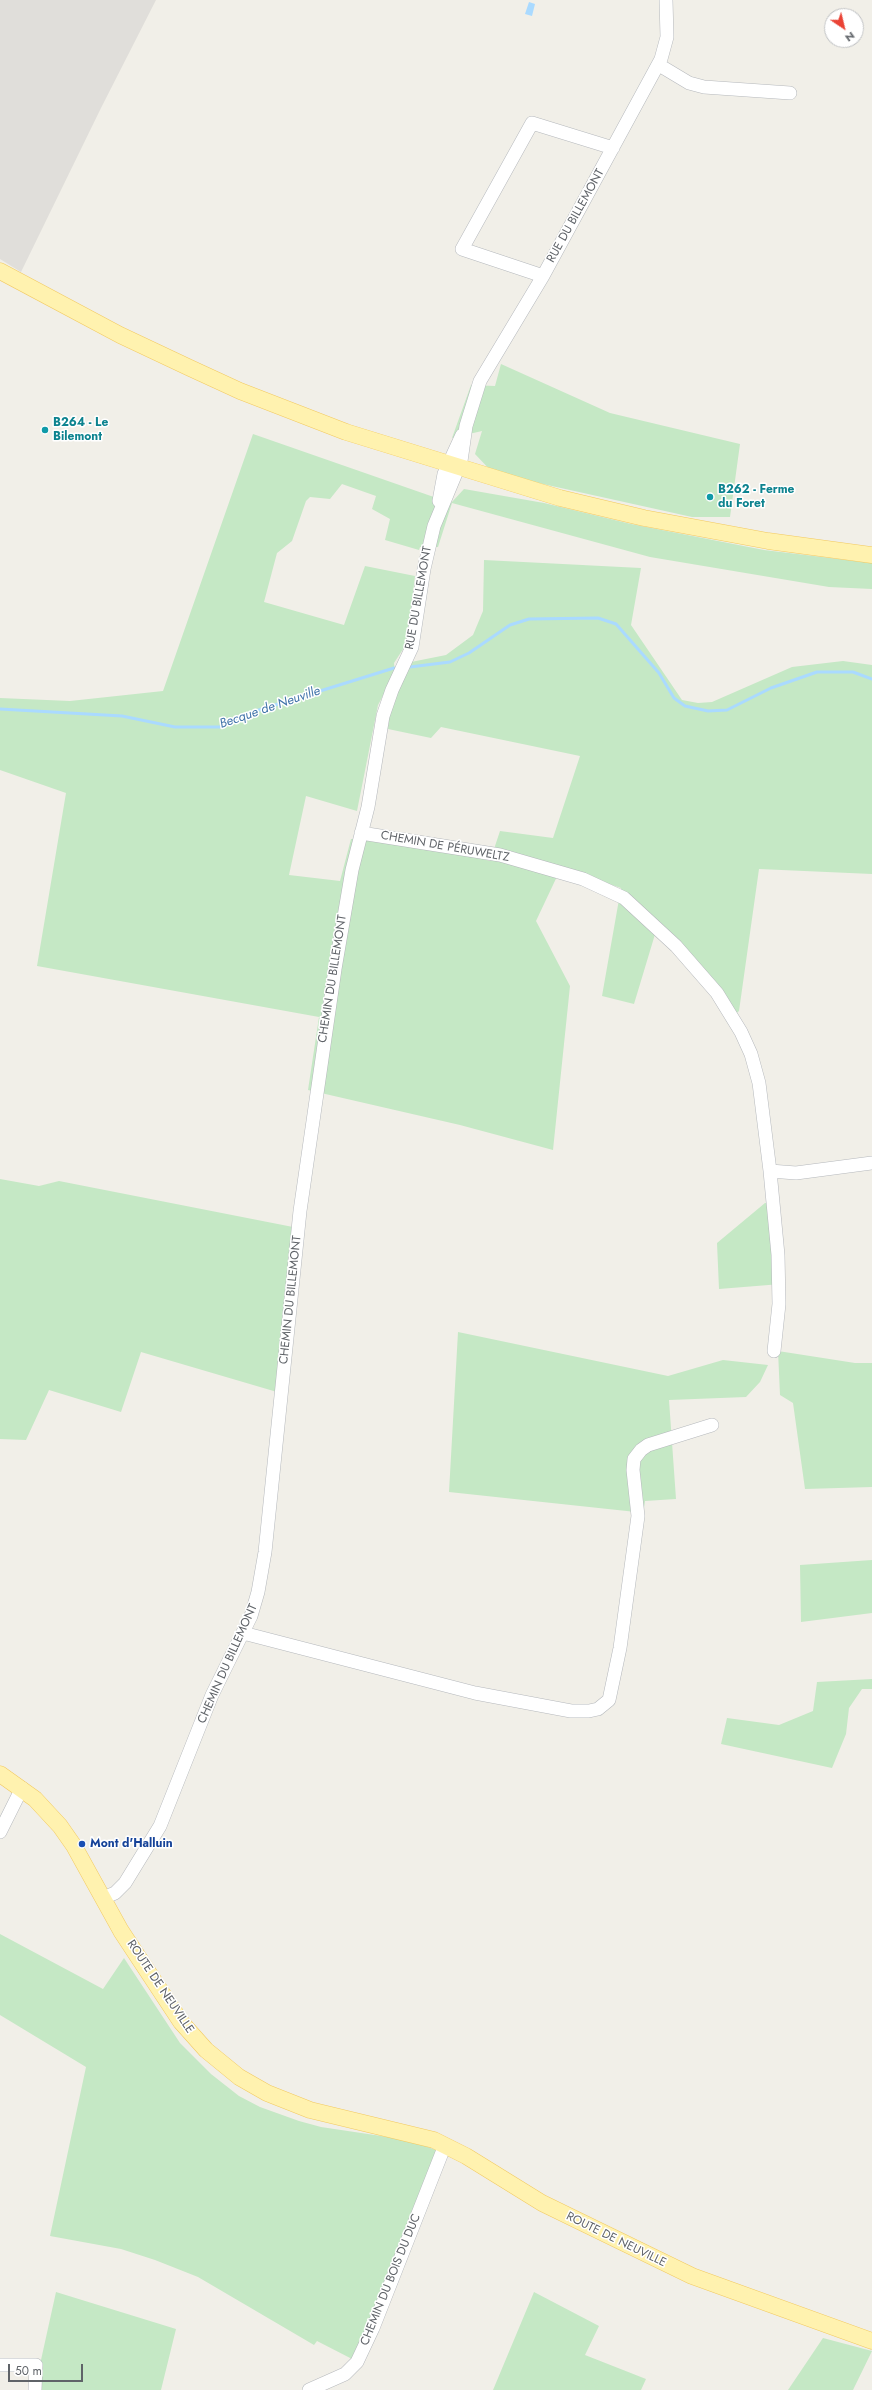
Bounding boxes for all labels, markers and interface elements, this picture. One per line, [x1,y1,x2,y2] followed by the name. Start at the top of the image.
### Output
[824,8,864,48] north arrow
[842,28,858,46] text: N
[544,167,608,265] street label: RUE DU BILLEMONT
[53,416,108,444] place label: B264 - Le Bilemont
[40,425,50,435] marker: B264 - Le Bilemont
[718,483,794,511] place label: B262 - Ferme du Foret
[705,492,715,502] marker: B262 - Ferme du Foret
[403,545,435,651] street label: RUE DU BILLEMONT
[218,683,322,733] water label: Becque de Neuville
[380,829,510,865] street label: CHEMIN DE PÉRUWELTZ
[316,914,350,1044] street label: CHEMIN DU BILLEMONT
[277,1235,305,1365] street label: CHEMIN DU BILLEMONT
[195,1602,261,1726] street label: CHEMIN DU BILLEMONT
[90,1837,173,1851] place label: Mont d'Halluin
[77,1839,87,1849] marker: Mont d'Halluin
[123,1938,197,2036] street label: ROUTE DE NEUVILLE
[564,2210,668,2270] street label: ROUTE DE NEUVILLE
[358,2212,424,2348] street label: CHEMIN DU BOIS DU DUC
[10,2356,85,2382] scale bar
[15,2362,42,2380] text: 50 m

